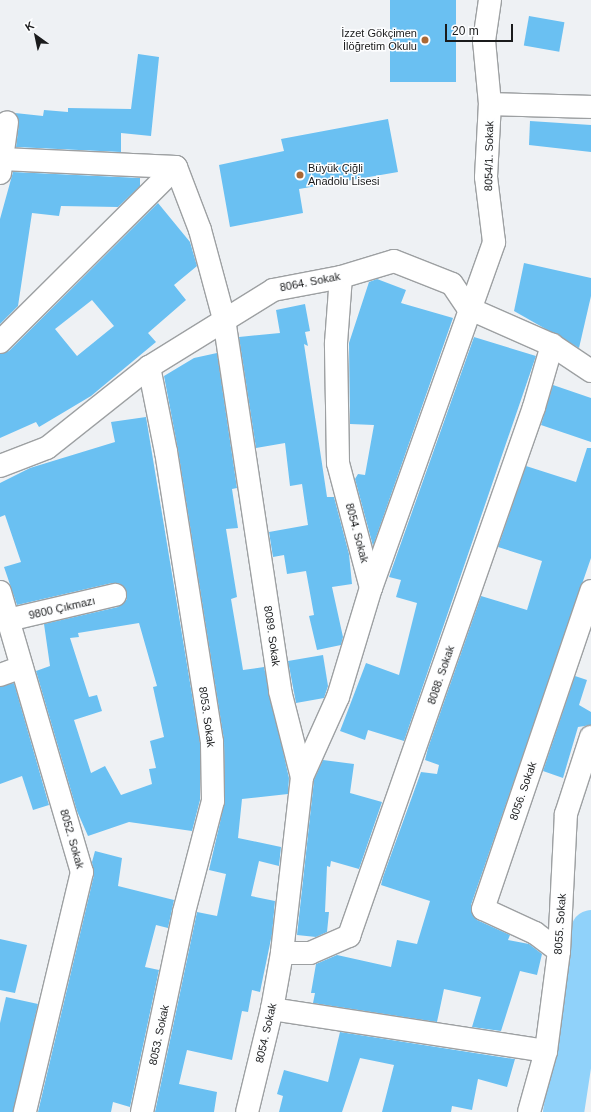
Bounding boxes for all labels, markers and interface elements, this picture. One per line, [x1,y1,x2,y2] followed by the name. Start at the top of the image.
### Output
[16,16,56,56] north arrow
[447,16,515,42] scale bar
[23,19,36,33] text: K
[452,24,479,38] text: 20 m
[341,27,417,53] place label: İzzet Gökçimen İlöğretim Okulu
[420,35,430,45] marker: İzzet Gökçimen İlöğretim Okulu
[482,121,496,191] street label: 8054/1. Sokak
[308,162,380,188] place label: Büyük Çiğli Anadolu Lisesi
[295,170,305,180] marker: Büyük Çiğli Anadolu Lisesi
[279,270,341,294] street label: 8064. Sokak
[343,502,371,564] street label: 8054. Sokak
[27,594,97,622] street label: 9800 Çıkmazı
[261,605,283,667] street label: 8089. Sokak
[425,644,457,706] street label: 8088. Sokak
[196,686,218,748] street label: 8053. Sokak
[507,760,539,822] street label: 8056. Sokak
[57,808,87,870] street label: 8052. Sokak
[551,893,569,955] street label: 8055. Sokak
[253,1002,279,1064] street label: 8054. Sokak
[146,1004,172,1066] street label: 8053. Sokak

